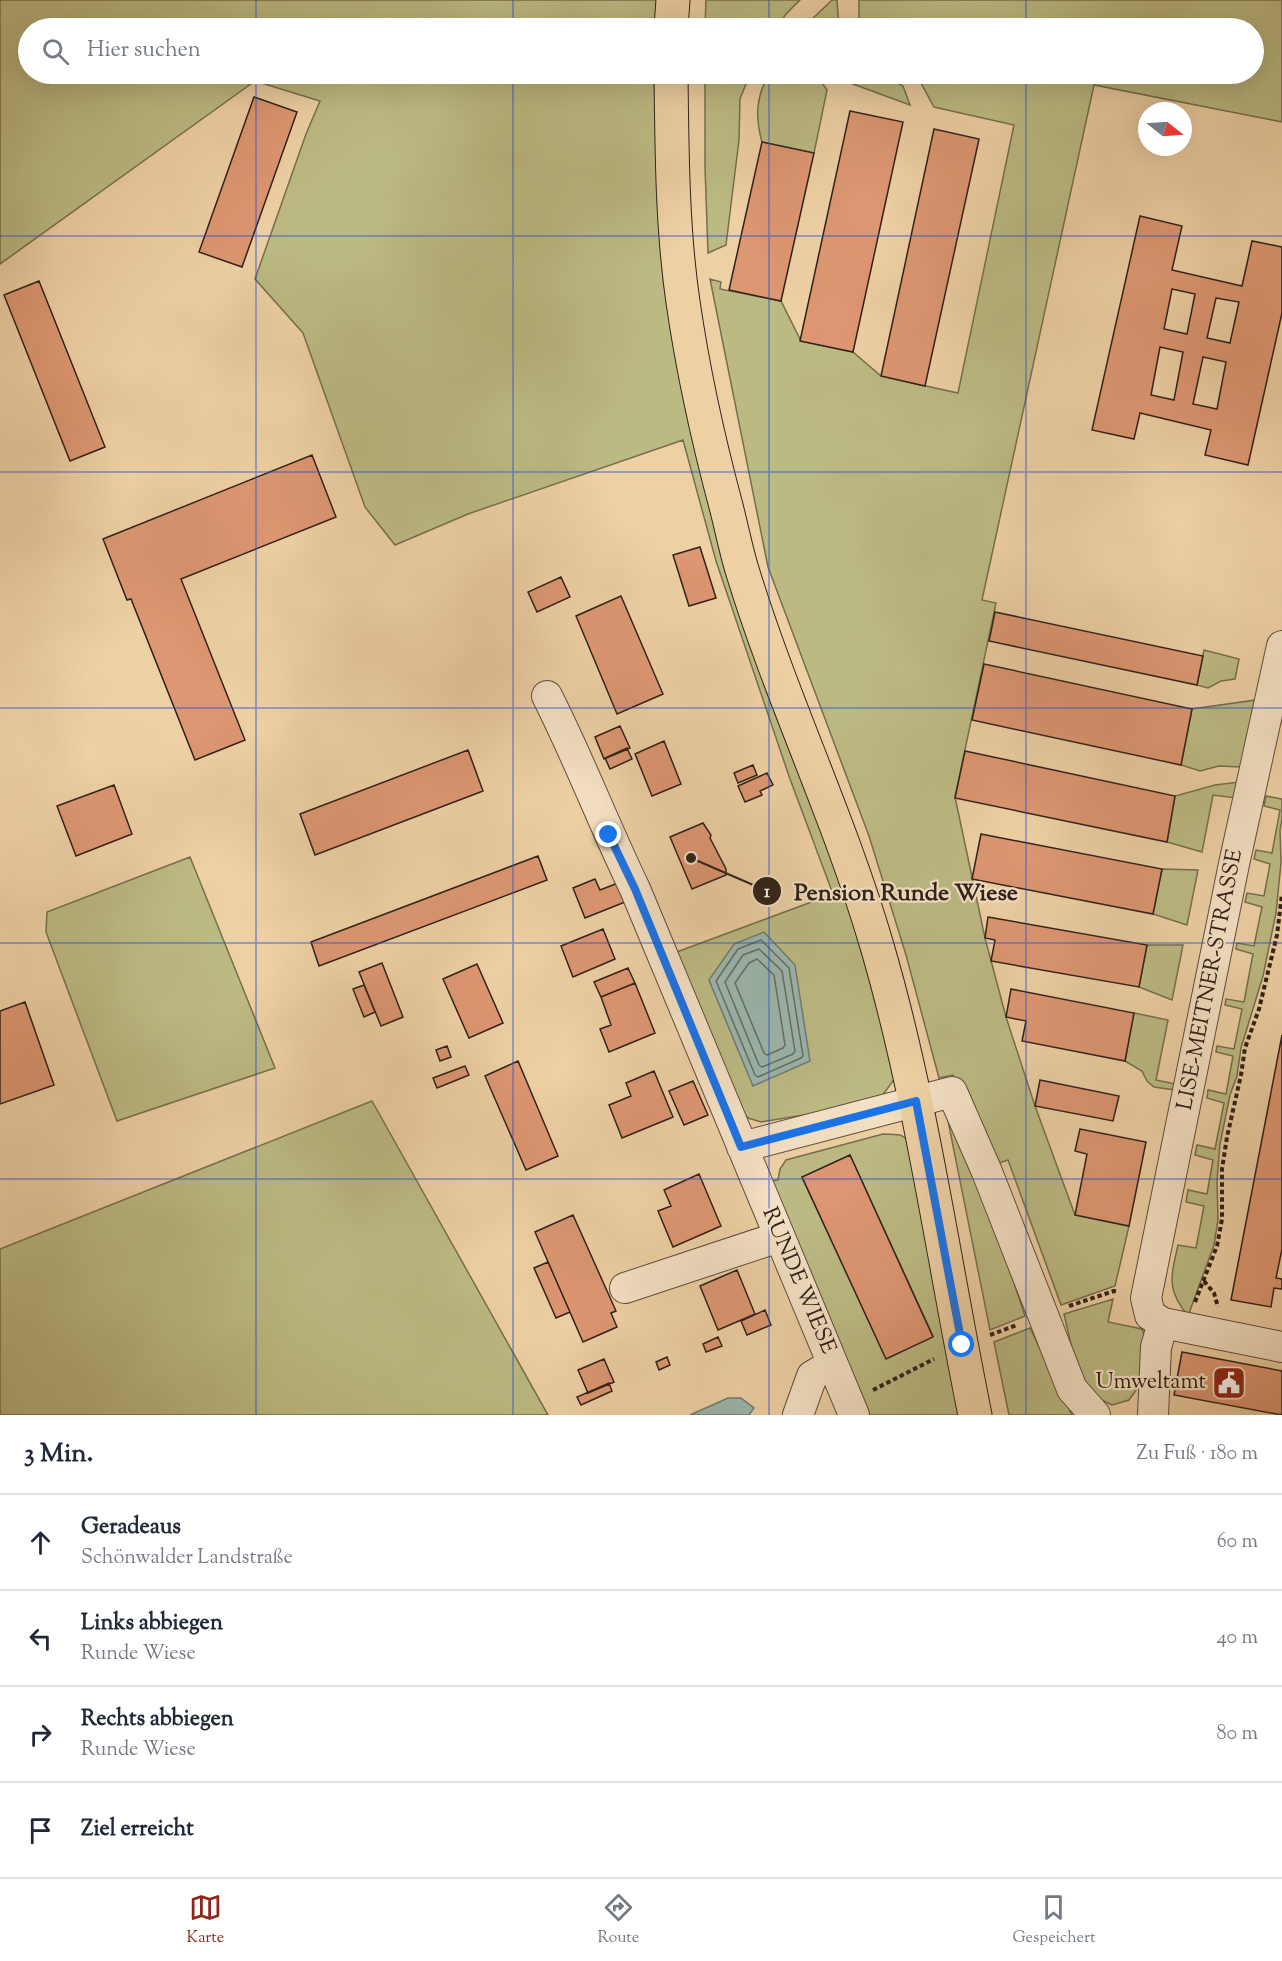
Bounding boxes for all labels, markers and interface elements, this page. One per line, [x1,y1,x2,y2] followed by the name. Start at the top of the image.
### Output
[18,18,1264,84] search box
[39,35,72,68] icon: search
[87,35,201,67] text: Hier suchen
[1138,102,1192,156] north arrow
[595,821,621,847] route end
[1170,847,1252,1113] street label: LISE-MEITNER-STRASSE
[752,870,1030,912] callout: Pension Runde Wiese
[794,877,1018,911] text: Pension Runde Wiese
[764,880,771,906] text: 1
[753,1203,843,1359] street label: RUNDE WIESE
[948,1331,974,1357] route start
[1211,1365,1247,1401] public building icon: Umweltamt
[1095,1367,1206,1399] place label: Umweltamt
[24,1436,93,1473] text: 3 Min.
[1136,1440,1258,1469] text: Zu Fuß · 180 m
[81,1512,181,1544] text: Geradeaus
[24,1526,57,1559] icon: ahead
[1217,1528,1258,1557] text: 60 m
[81,1544,293,1573] text: Schönwalder Landstraße
[81,1608,223,1640] text: Links abbiegen
[24,1622,57,1655] icon: left
[1217,1624,1258,1653] text: 40 m
[81,1640,196,1669] text: Runde Wiese
[81,1704,234,1736] text: Rechts abbiegen
[24,1718,57,1751] icon: right
[1217,1720,1258,1749] text: 80 m
[81,1736,196,1765] text: Runde Wiese
[24,1814,57,1847] icon: arrive
[81,1814,194,1846] text: Ziel erreicht
[187,1891,224,1950] tab: Karte
[597,1891,639,1950] tab: Route
[1012,1891,1095,1950] tab: Gespeichert

